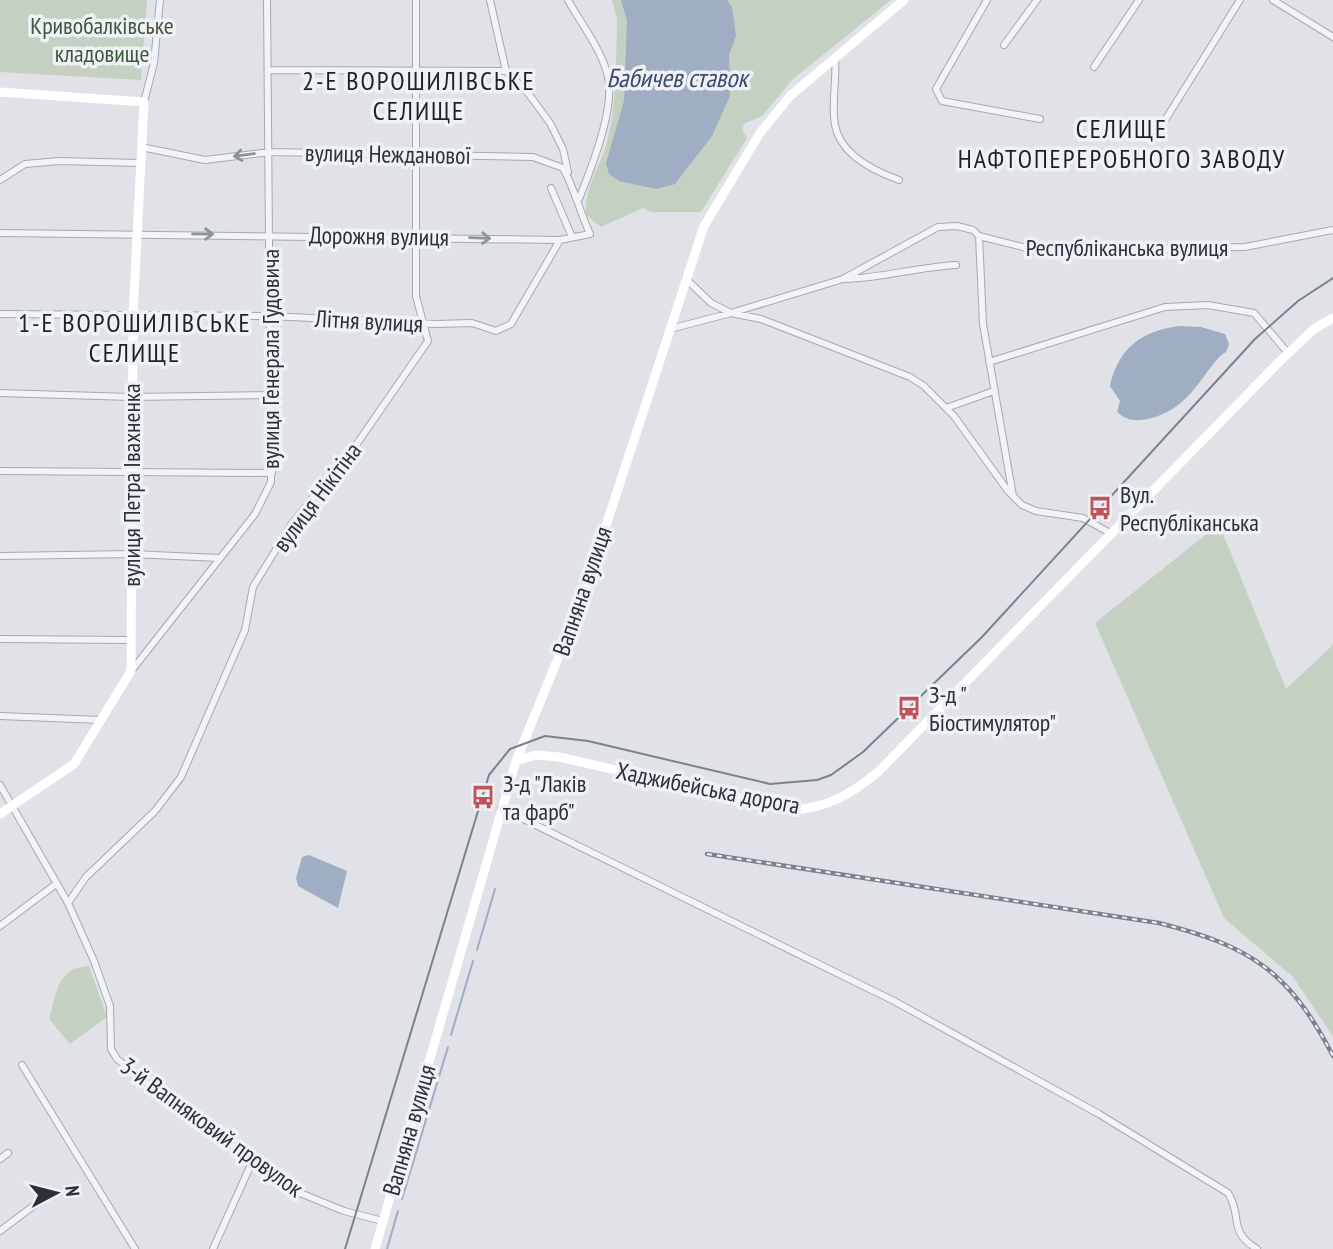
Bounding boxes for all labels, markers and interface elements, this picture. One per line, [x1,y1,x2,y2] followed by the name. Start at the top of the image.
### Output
[30,10,174,69] park label: Кривобалківське кладовище
[606,61,750,94] water label: Бабичев ставок
[302,64,536,127] district label: 2-Е ВОРОШИЛІВСЬКЕ СЕЛИЩЕ
[958,112,1286,175] district label: СЕЛИЩЕ НАФТОПЕРЕРОБНОГО ЗАВОДУ
[305,137,472,171] street label: вулиця Нежданової
[233,149,256,162] one-way arrow
[309,219,449,253] street label: Дорожня вулиця
[192,227,215,241] one-way arrow
[468,231,491,244] one-way arrow
[1026,232,1228,263] street label: Республіканська вулиця
[255,249,286,469] street label: вулиця Генерала Гудовича
[313,303,424,339] street label: Літня вулиця
[18,306,252,369] district label: 1-Е ВОРОШИЛІВСЬКЕ СЕЛИЩЕ
[116,383,147,587] street label: вулиця Петра Івахненка
[266,436,368,558] street label: вулиця Нікітіна
[1120,479,1259,538] place label: Вул. Республіканська
[1086,494,1114,522] bus stop icon: Вул. Республіканська
[545,522,619,660] street label: Вапняна вулиця
[929,679,1056,738] place label: З-д " Біостимулятор"
[895,694,923,722] bus stop icon: З-д " Біостимулятор"
[614,755,802,821] street label: Хаджибейська дорога
[503,768,586,827] place label: З-д "Лаків та фарб"
[469,783,497,811] bus stop icon: З-д "Лаків та фарб"
[114,1050,310,1204] street label: 3-й Вапняковий провулок
[376,1061,442,1199] street label: Вапняна вулиця
[21,1158,91,1228] north arrow
[60,1184,85,1197] text: N

